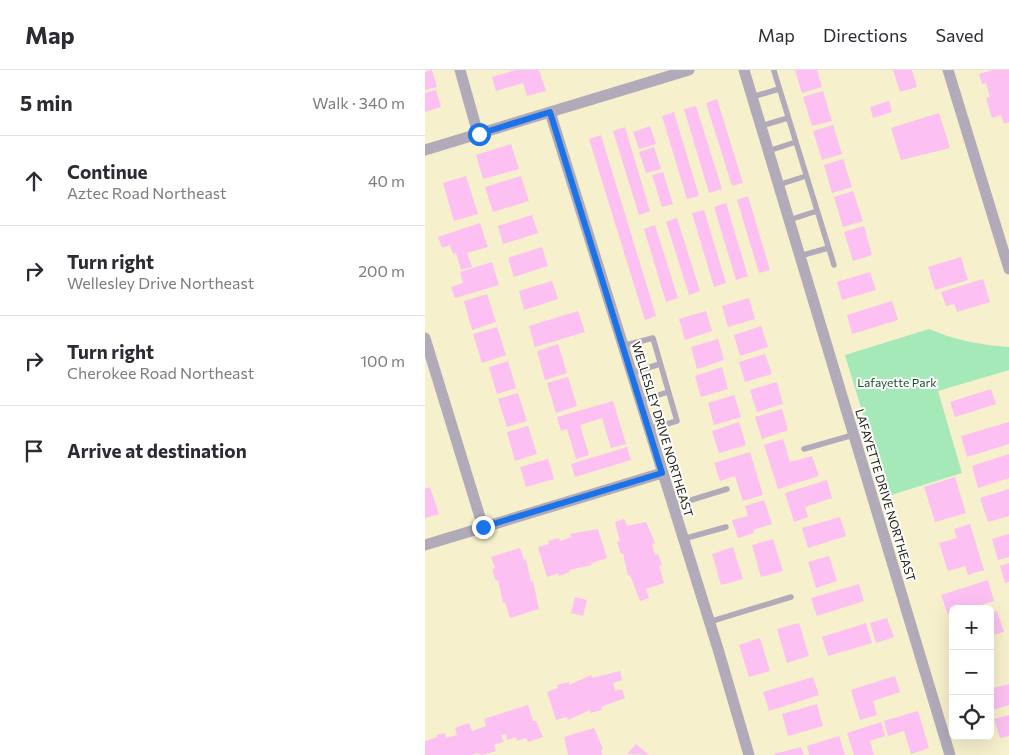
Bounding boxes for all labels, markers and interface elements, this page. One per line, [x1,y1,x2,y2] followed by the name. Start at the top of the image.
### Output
[25,20,75,49] text: Map
[758,24,795,46] text: Map
[823,24,907,46] text: Directions
[935,24,984,46] text: Saved
[20,90,73,115] text: 5 min
[312,93,405,112] text: Walk · 340 m
[468,123,491,146] route start
[67,160,147,183] text: Continue
[20,167,48,195] icon: ahead
[368,171,405,190] text: 40 m
[67,183,227,202] text: Aztec Road Northeast
[67,250,154,273] text: Turn right
[20,257,48,285] icon: right
[358,261,405,280] text: 200 m
[67,273,254,292] text: Wellesley Drive Northeast
[67,340,154,363] text: Turn right
[630,340,696,519] street label: WELLESLEY DRIVE NORTHEAST
[20,347,48,375] icon: right
[360,351,405,370] text: 100 m
[67,363,254,382] text: Cherokee Road Northeast
[857,375,937,389] park label: Lafayette Park
[853,407,919,583] street label: LAFAYETTE DRIVE NORTHEAST
[20,437,48,465] icon: arrive
[67,439,247,462] text: Arrive at destination
[472,516,495,539] route end
[949,605,994,740] map controls
[949,605,994,650] button: +
[949,650,994,695] button: −
[949,695,994,740] button: locate

